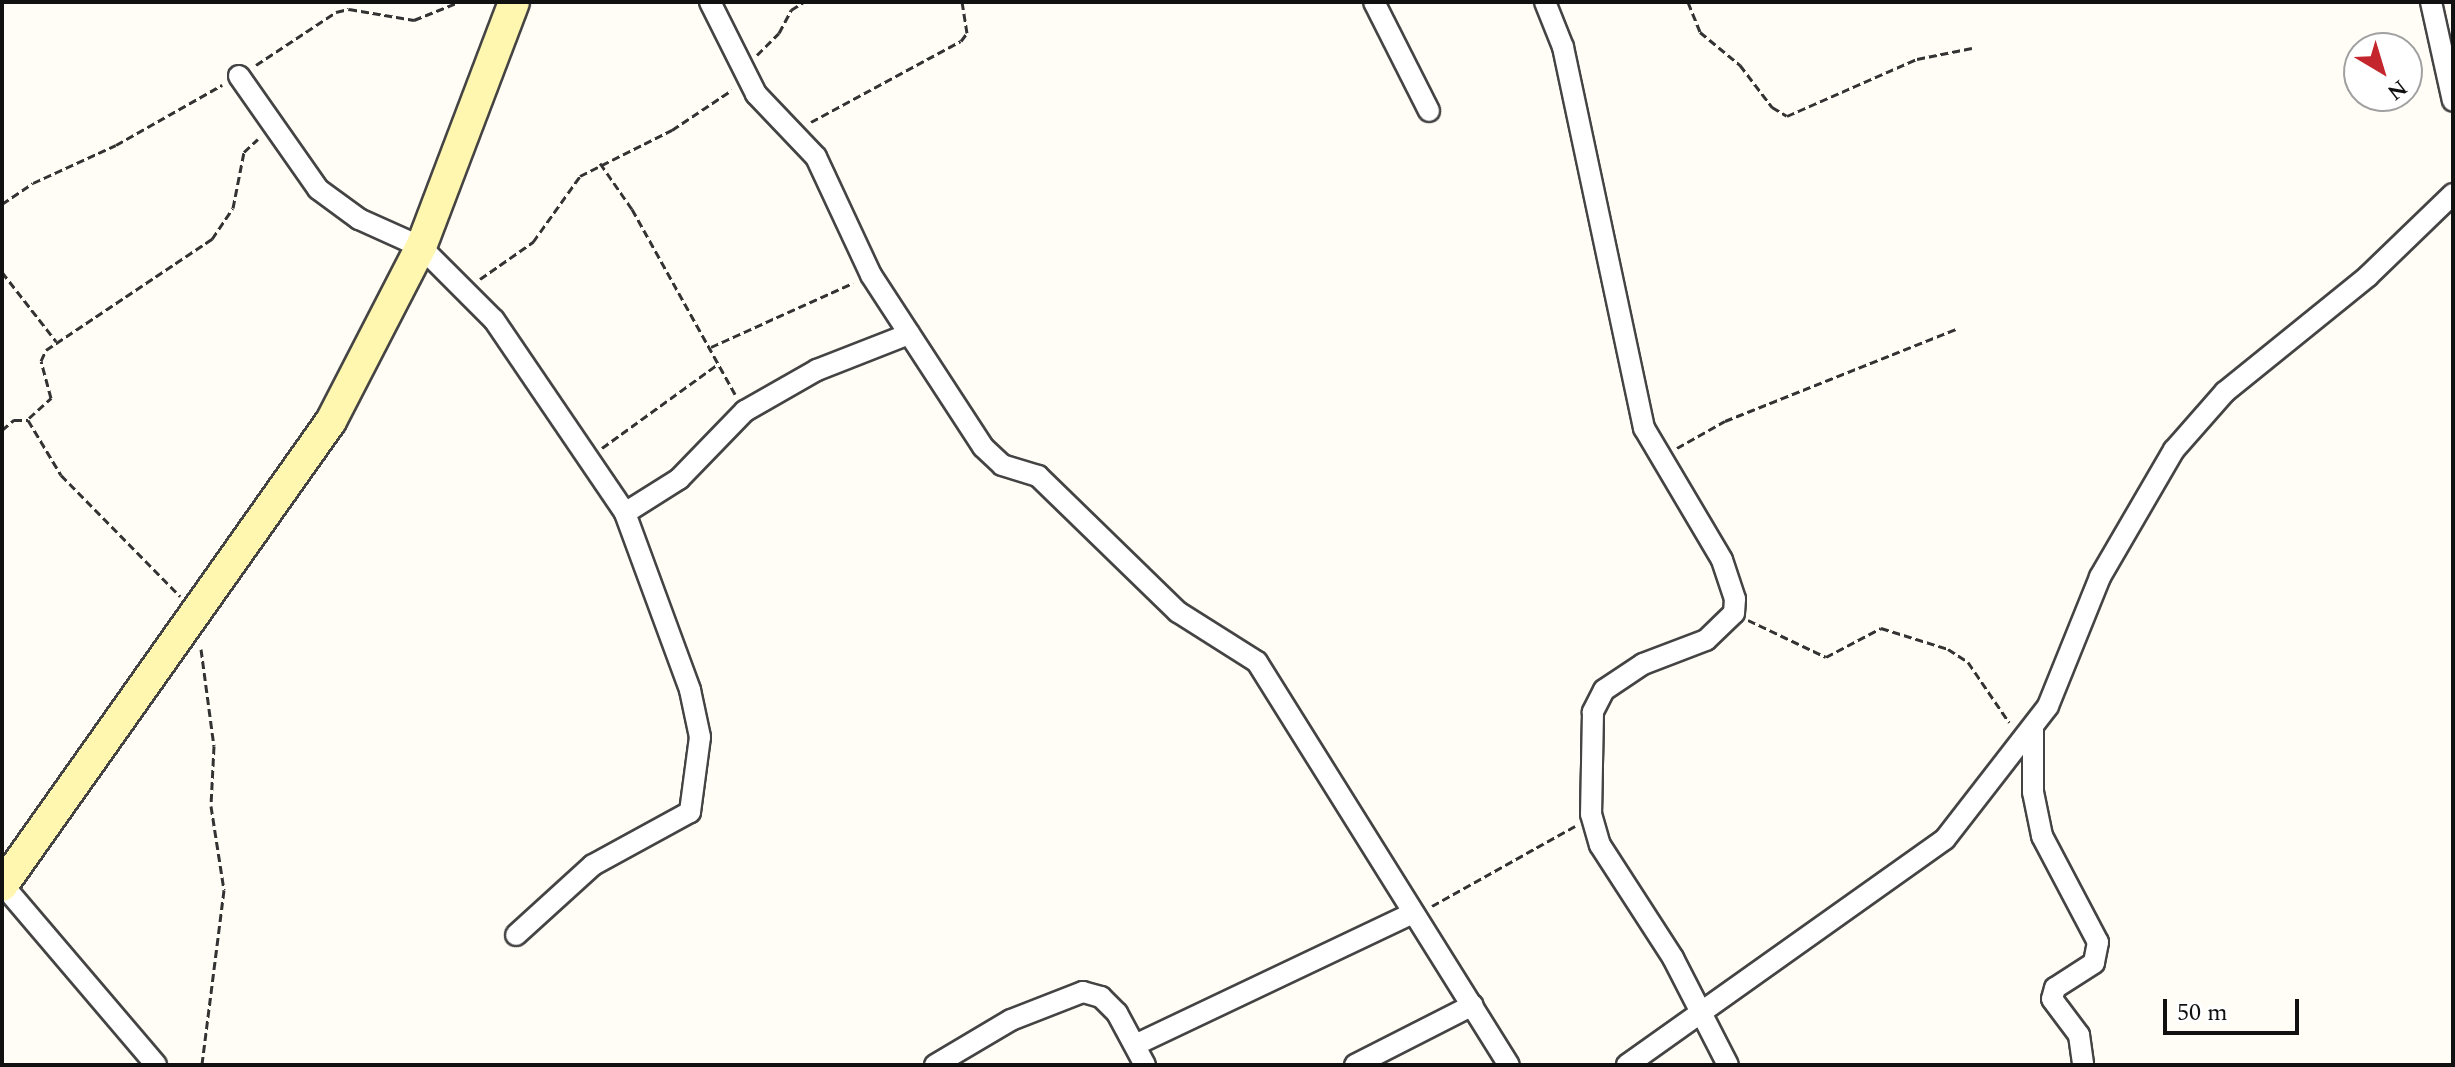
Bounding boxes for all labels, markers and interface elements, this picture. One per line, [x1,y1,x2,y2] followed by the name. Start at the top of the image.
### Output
[2343,32,2423,112] north arrow
[2380,71,2414,108] text: N
[2167,983,2303,1033] scale bar
[2177,995,2228,1031] text: 50 m

